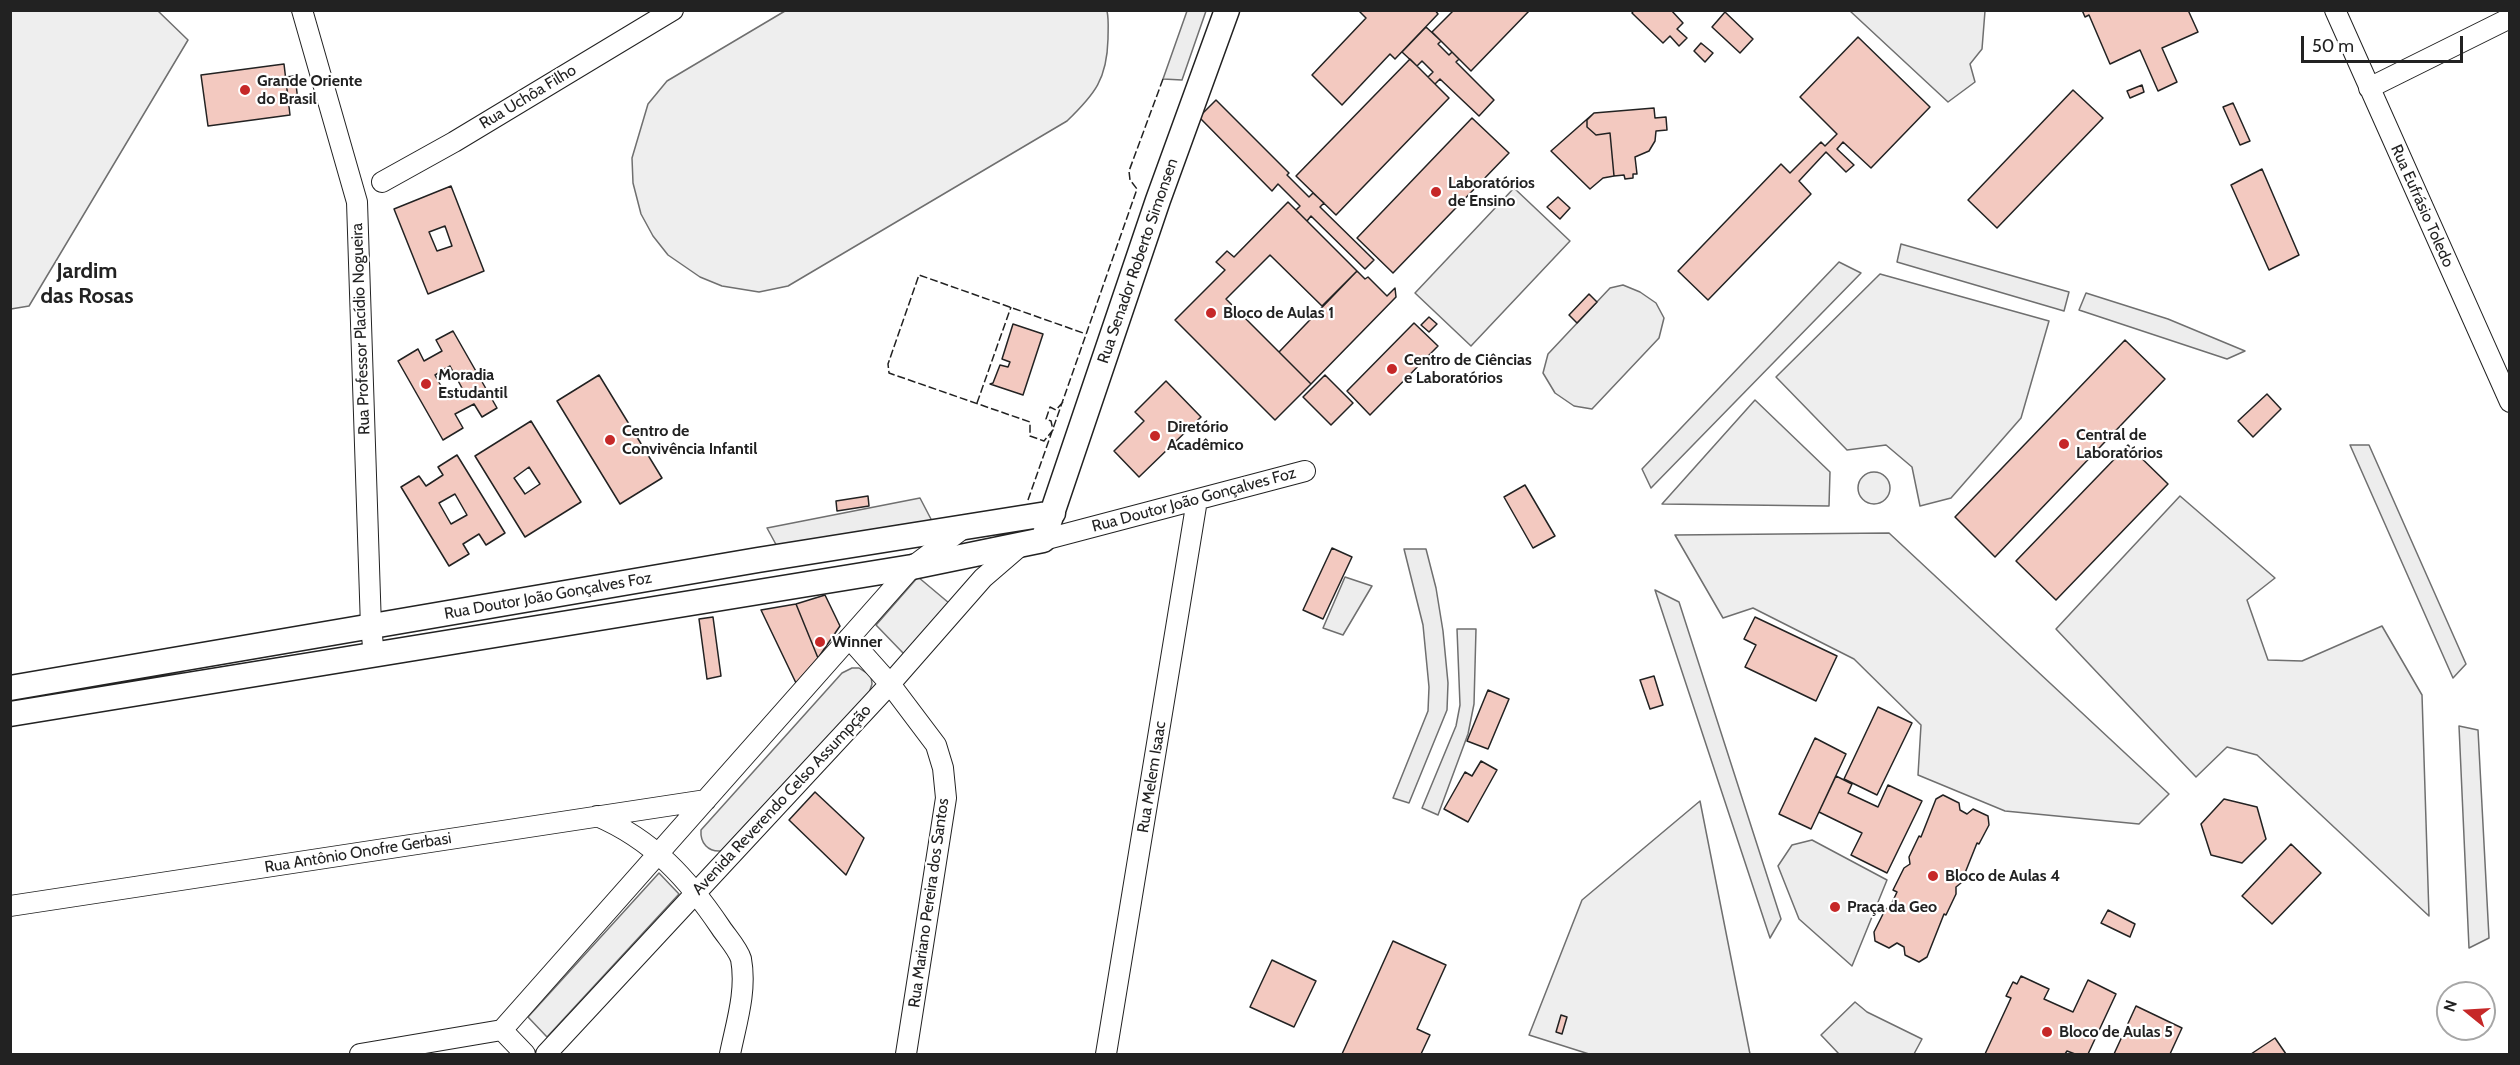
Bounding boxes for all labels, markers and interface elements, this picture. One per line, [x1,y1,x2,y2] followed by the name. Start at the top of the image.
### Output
[2304,24,2466,62] scale bar
[2312,35,2354,57] text: 50 m
[476,61,580,133] street label: Rua Uchôa Filho
[257,71,362,109] place label: Grande Oriente do Brasil
[238,83,252,97] marker: Grande Oriente do Brasil
[2386,142,2458,270] street label: Rua Eufrásio Toledo
[1094,156,1182,366] street label: Rua Senador Roberto Simonsen
[1448,173,1535,211] place label: Laboratórios de Ensino
[1429,185,1443,199] marker: Laboratórios de Ensino
[348,223,374,435] street label: Rua Professor Placídio Nogueira
[40,259,134,310] district label: Jardim das Rosas
[1223,303,1334,323] place label: Bloco de Aulas 1
[1204,306,1218,320] marker: Bloco de Aulas 1
[1404,350,1532,388] place label: Centro de Ciências e Laboratórios
[1385,362,1399,376] marker: Centro de Ciências e Laboratórios
[438,365,508,403] place label: Moradia Estudantil
[419,377,433,391] marker: Moradia Estudantil
[1167,417,1244,455] place label: Diretório Acadêmico
[622,421,757,459] place label: Centro de Convivência Infantil
[2076,425,2163,463] place label: Central de Laboratórios
[1148,429,1162,443] marker: Diretório Acadêmico
[603,433,617,447] marker: Centro de Convivência Infantil
[2057,437,2071,451] marker: Central de Laboratórios
[1090,464,1298,536] street label: Rua Doutor João Gonçalves Foz
[443,568,653,624] street label: Rua Doutor João Gonçalves Foz
[832,632,882,652] place label: Winner
[813,635,827,649] marker: Winner
[689,701,875,899] street label: Avenida Reverendo Celso Assumpção
[1134,720,1170,834] street label: Rua Melem Isaac
[905,797,953,1009] street label: Rua Mariano Pereira dos Santos
[263,829,453,877] street label: Rua Antônio Onofre Gerbasi
[1945,866,2060,886] place label: Bloco de Aulas 4
[1926,869,1940,883] marker: Bloco de Aulas 4
[1847,897,1937,917] place label: Praça da Geo
[1828,900,1842,914] marker: Praça da Geo
[2436,981,2496,1041] north arrow
[2440,998,2461,1014] text: N
[2059,1022,2173,1042] place label: Bloco de Aulas 5
[2040,1025,2054,1039] marker: Bloco de Aulas 5

